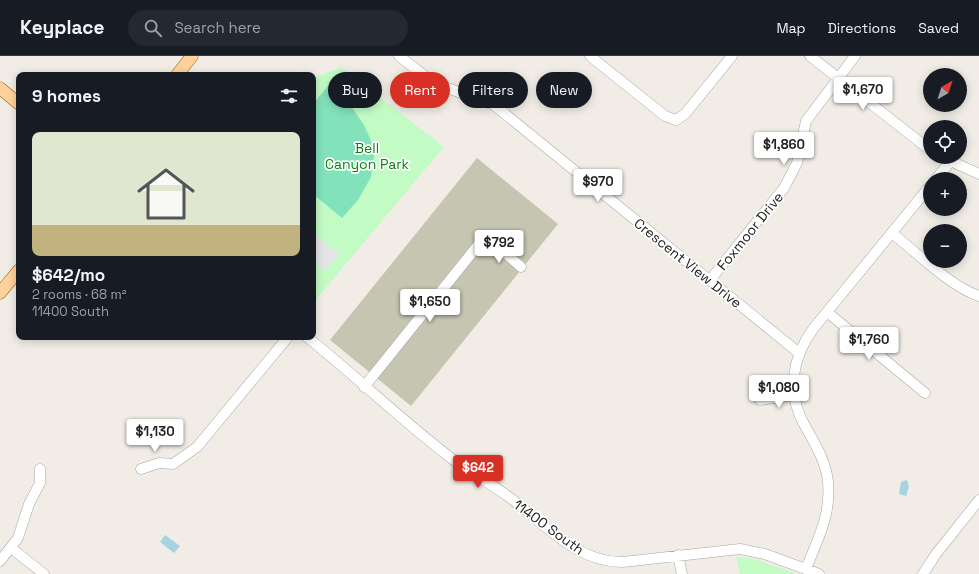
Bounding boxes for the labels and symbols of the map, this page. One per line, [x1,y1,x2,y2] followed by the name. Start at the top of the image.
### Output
[923,68,967,112] north arrow
[830,77,896,111] pin: $1,670
[751,132,817,166] pin: $1,860
[325,139,409,173] park label: Bell Canyon Park
[574,169,622,203] pin: $970
[713,188,787,274] street label: Foxmoor Drive
[631,214,745,312] street label: Crescent View Drive
[475,230,523,264] pin: $792
[397,289,463,323] pin: $1,650
[836,327,902,361] pin: $1,760
[746,375,812,409] pin: $1,080
[122,419,188,453] pin: $1,130
[454,455,502,489] pin: $642
[510,495,588,559] street label: 11400 South

